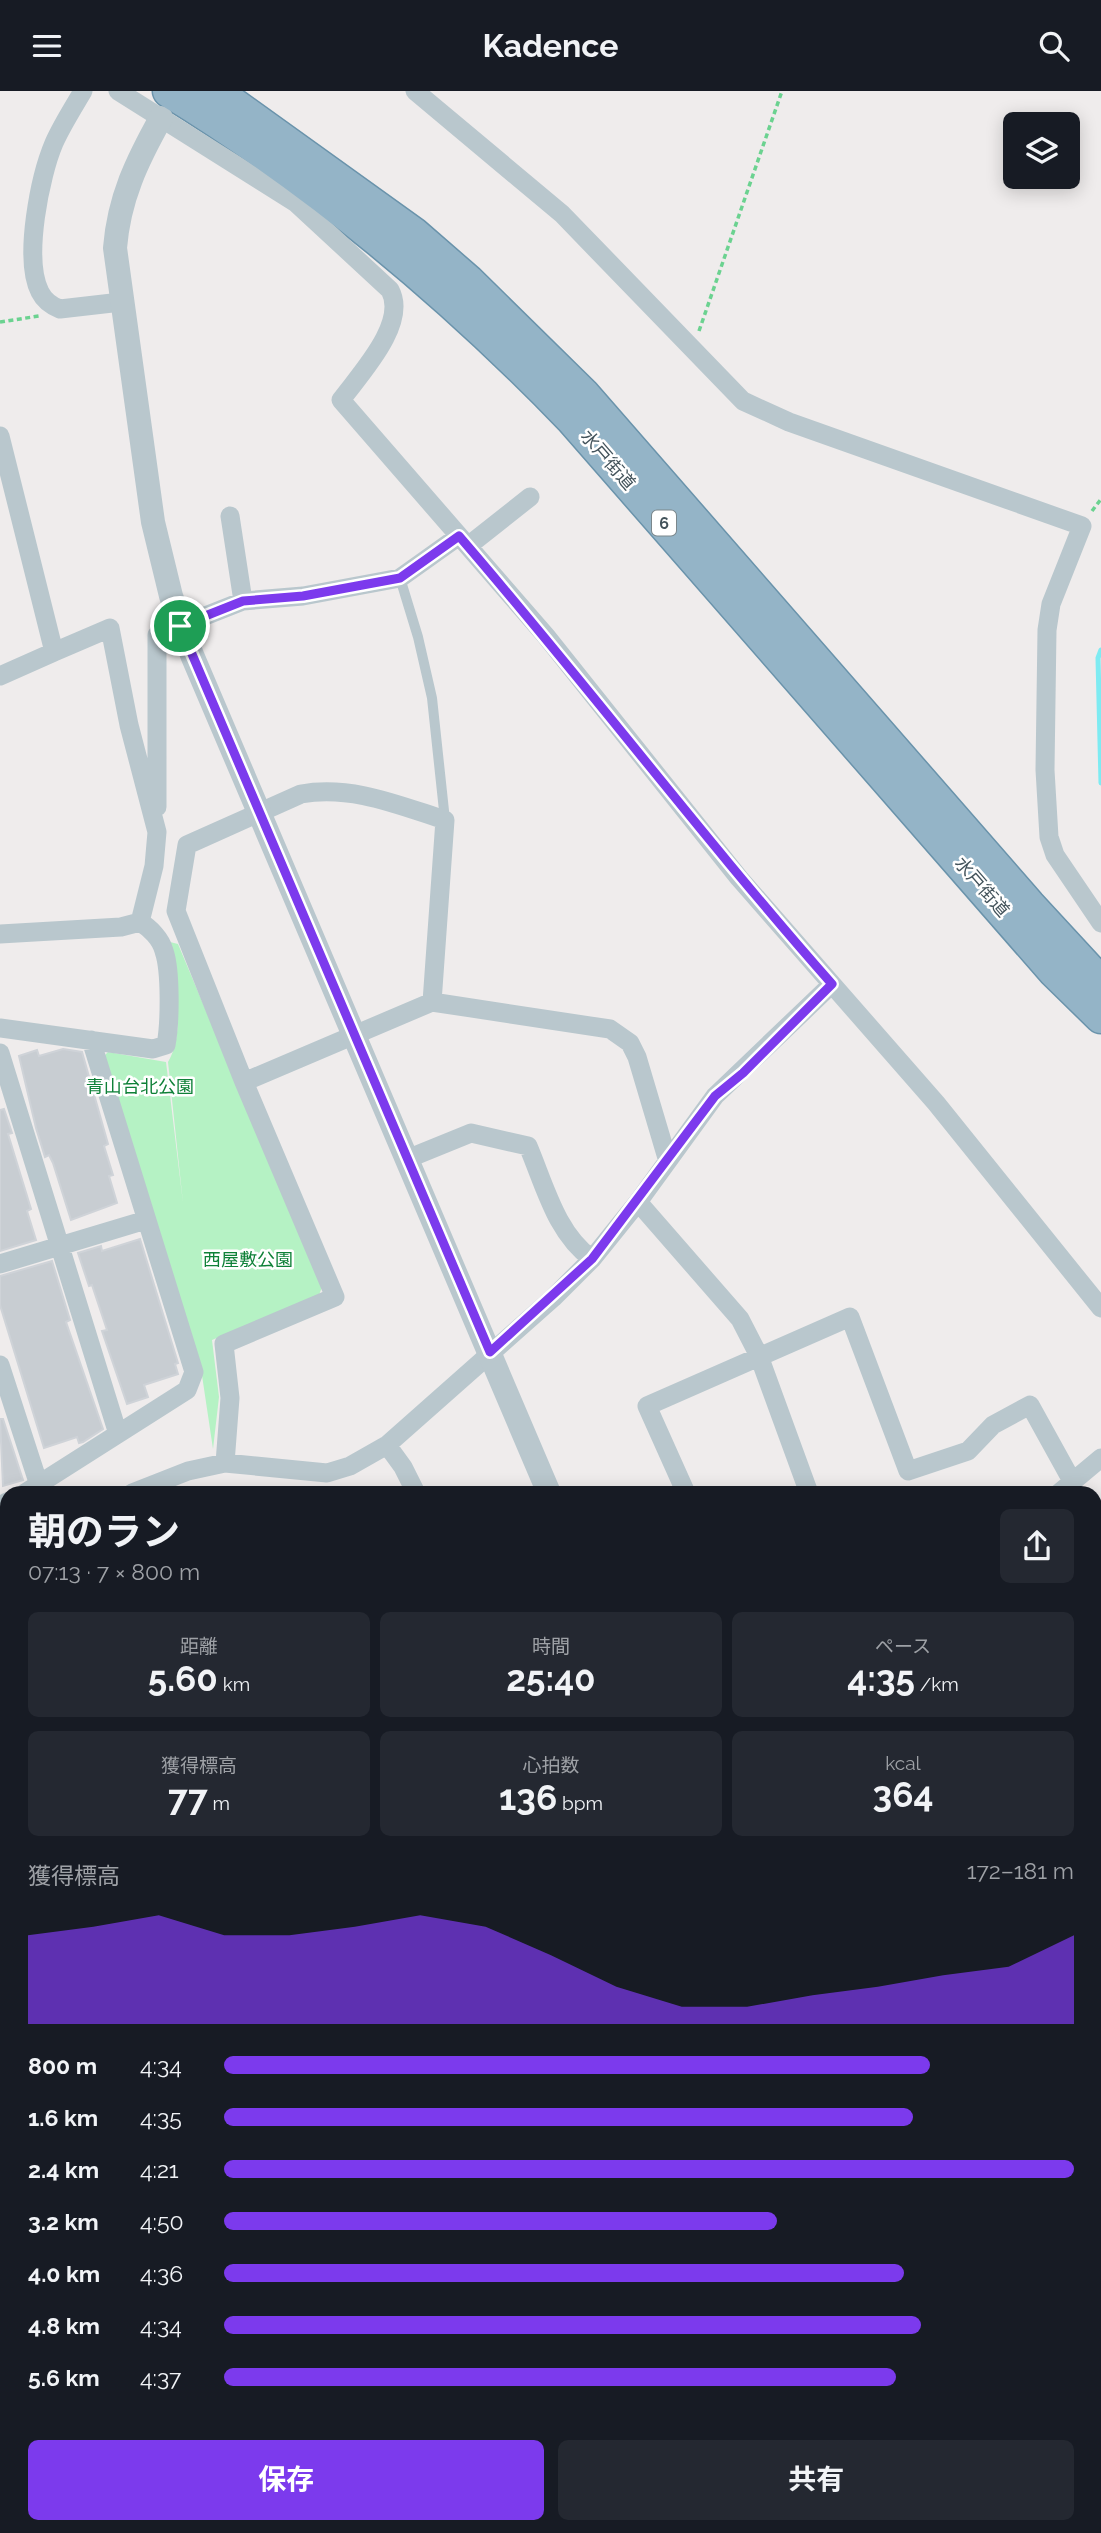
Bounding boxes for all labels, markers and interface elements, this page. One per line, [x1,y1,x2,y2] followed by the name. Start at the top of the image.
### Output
[28,27,66,65] icon: menu
[483,27,618,64] text: Kadence
[1035,27,1073,65] icon: search
[1003,112,1080,189] map controls
[1003,112,1080,189] button: layers
[577,426,640,494] street label: 水戸街道
[652,511,676,535] road number: 6
[150,596,210,656] pin
[161,607,199,645] icon: arrive
[951,853,1014,921] street label: 水戸街道
[86,1076,194,1097] park label: 青山台北公園
[203,1249,293,1270] park label: 西屋敷公園
[28,1509,180,1554] text: 朝のラン
[1000,1509,1074,1583] button: share
[28,1558,200,1585] text: 07:13 · 7 × 800 m
[180,1635,218,1657] text: 距離
[532,1635,570,1657] text: 時間
[875,1635,931,1657] text: ペース
[148,1658,218,1699] text: 5.60
[506,1658,596,1699] text: 25:40
[847,1658,915,1699] text: 4:35
[218,1673,250,1695] text: km
[915,1673,959,1695] text: /km
[885,1752,921,1774] text: kcal
[161,1754,237,1776] text: 獲得標高
[522,1754,580,1776] text: 心拍数
[873,1774,933,1815] text: 364
[168,1777,208,1818] text: 77
[499,1777,557,1818] text: 136
[208,1792,230,1814] text: m
[557,1792,603,1814] text: bpm
[967,1857,1074,1884] text: 172–181 m
[28,1862,120,1889] text: 獲得標高
[28,2052,97,2079] text: 800 m
[140,2052,182,2079] text: 4:34
[28,2104,98,2131] text: 1.6 km
[140,2104,182,2131] text: 4:35
[28,2156,99,2183] text: 2.4 km
[140,2156,179,2183] text: 4:21
[28,2208,99,2235] text: 3.2 km
[140,2208,184,2235] text: 4:50
[28,2260,100,2287] text: 4.0 km
[140,2260,183,2287] text: 4:36
[28,2312,100,2339] text: 4.8 km
[140,2312,182,2339] text: 4:34
[28,2364,100,2391] text: 5.6 km
[140,2364,181,2391] text: 4:37
[28,2440,544,2520] button: 保存
[558,2440,1074,2520] button: 共有

